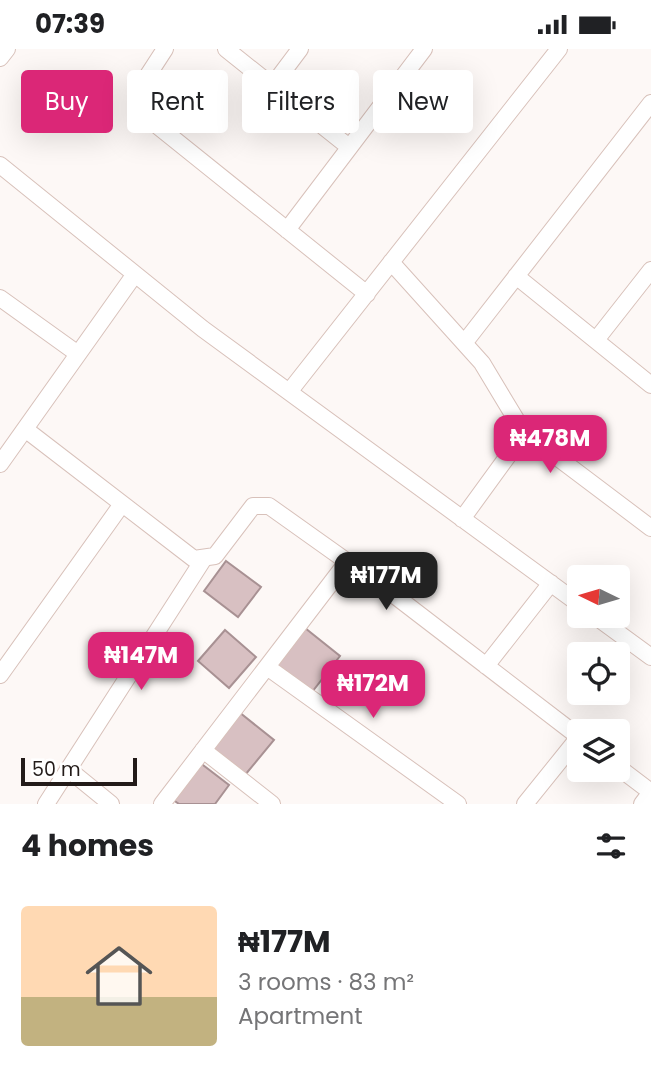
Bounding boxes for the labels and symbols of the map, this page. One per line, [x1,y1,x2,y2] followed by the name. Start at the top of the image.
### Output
[501,415,599,475] pin: ₦478M
[337,553,435,612] pin: ₦177M
[567,565,630,628] north arrow
[92,633,190,692] pin: ₦147M
[324,661,422,720] pin: ₦172M
[21,755,136,787] scale bar

